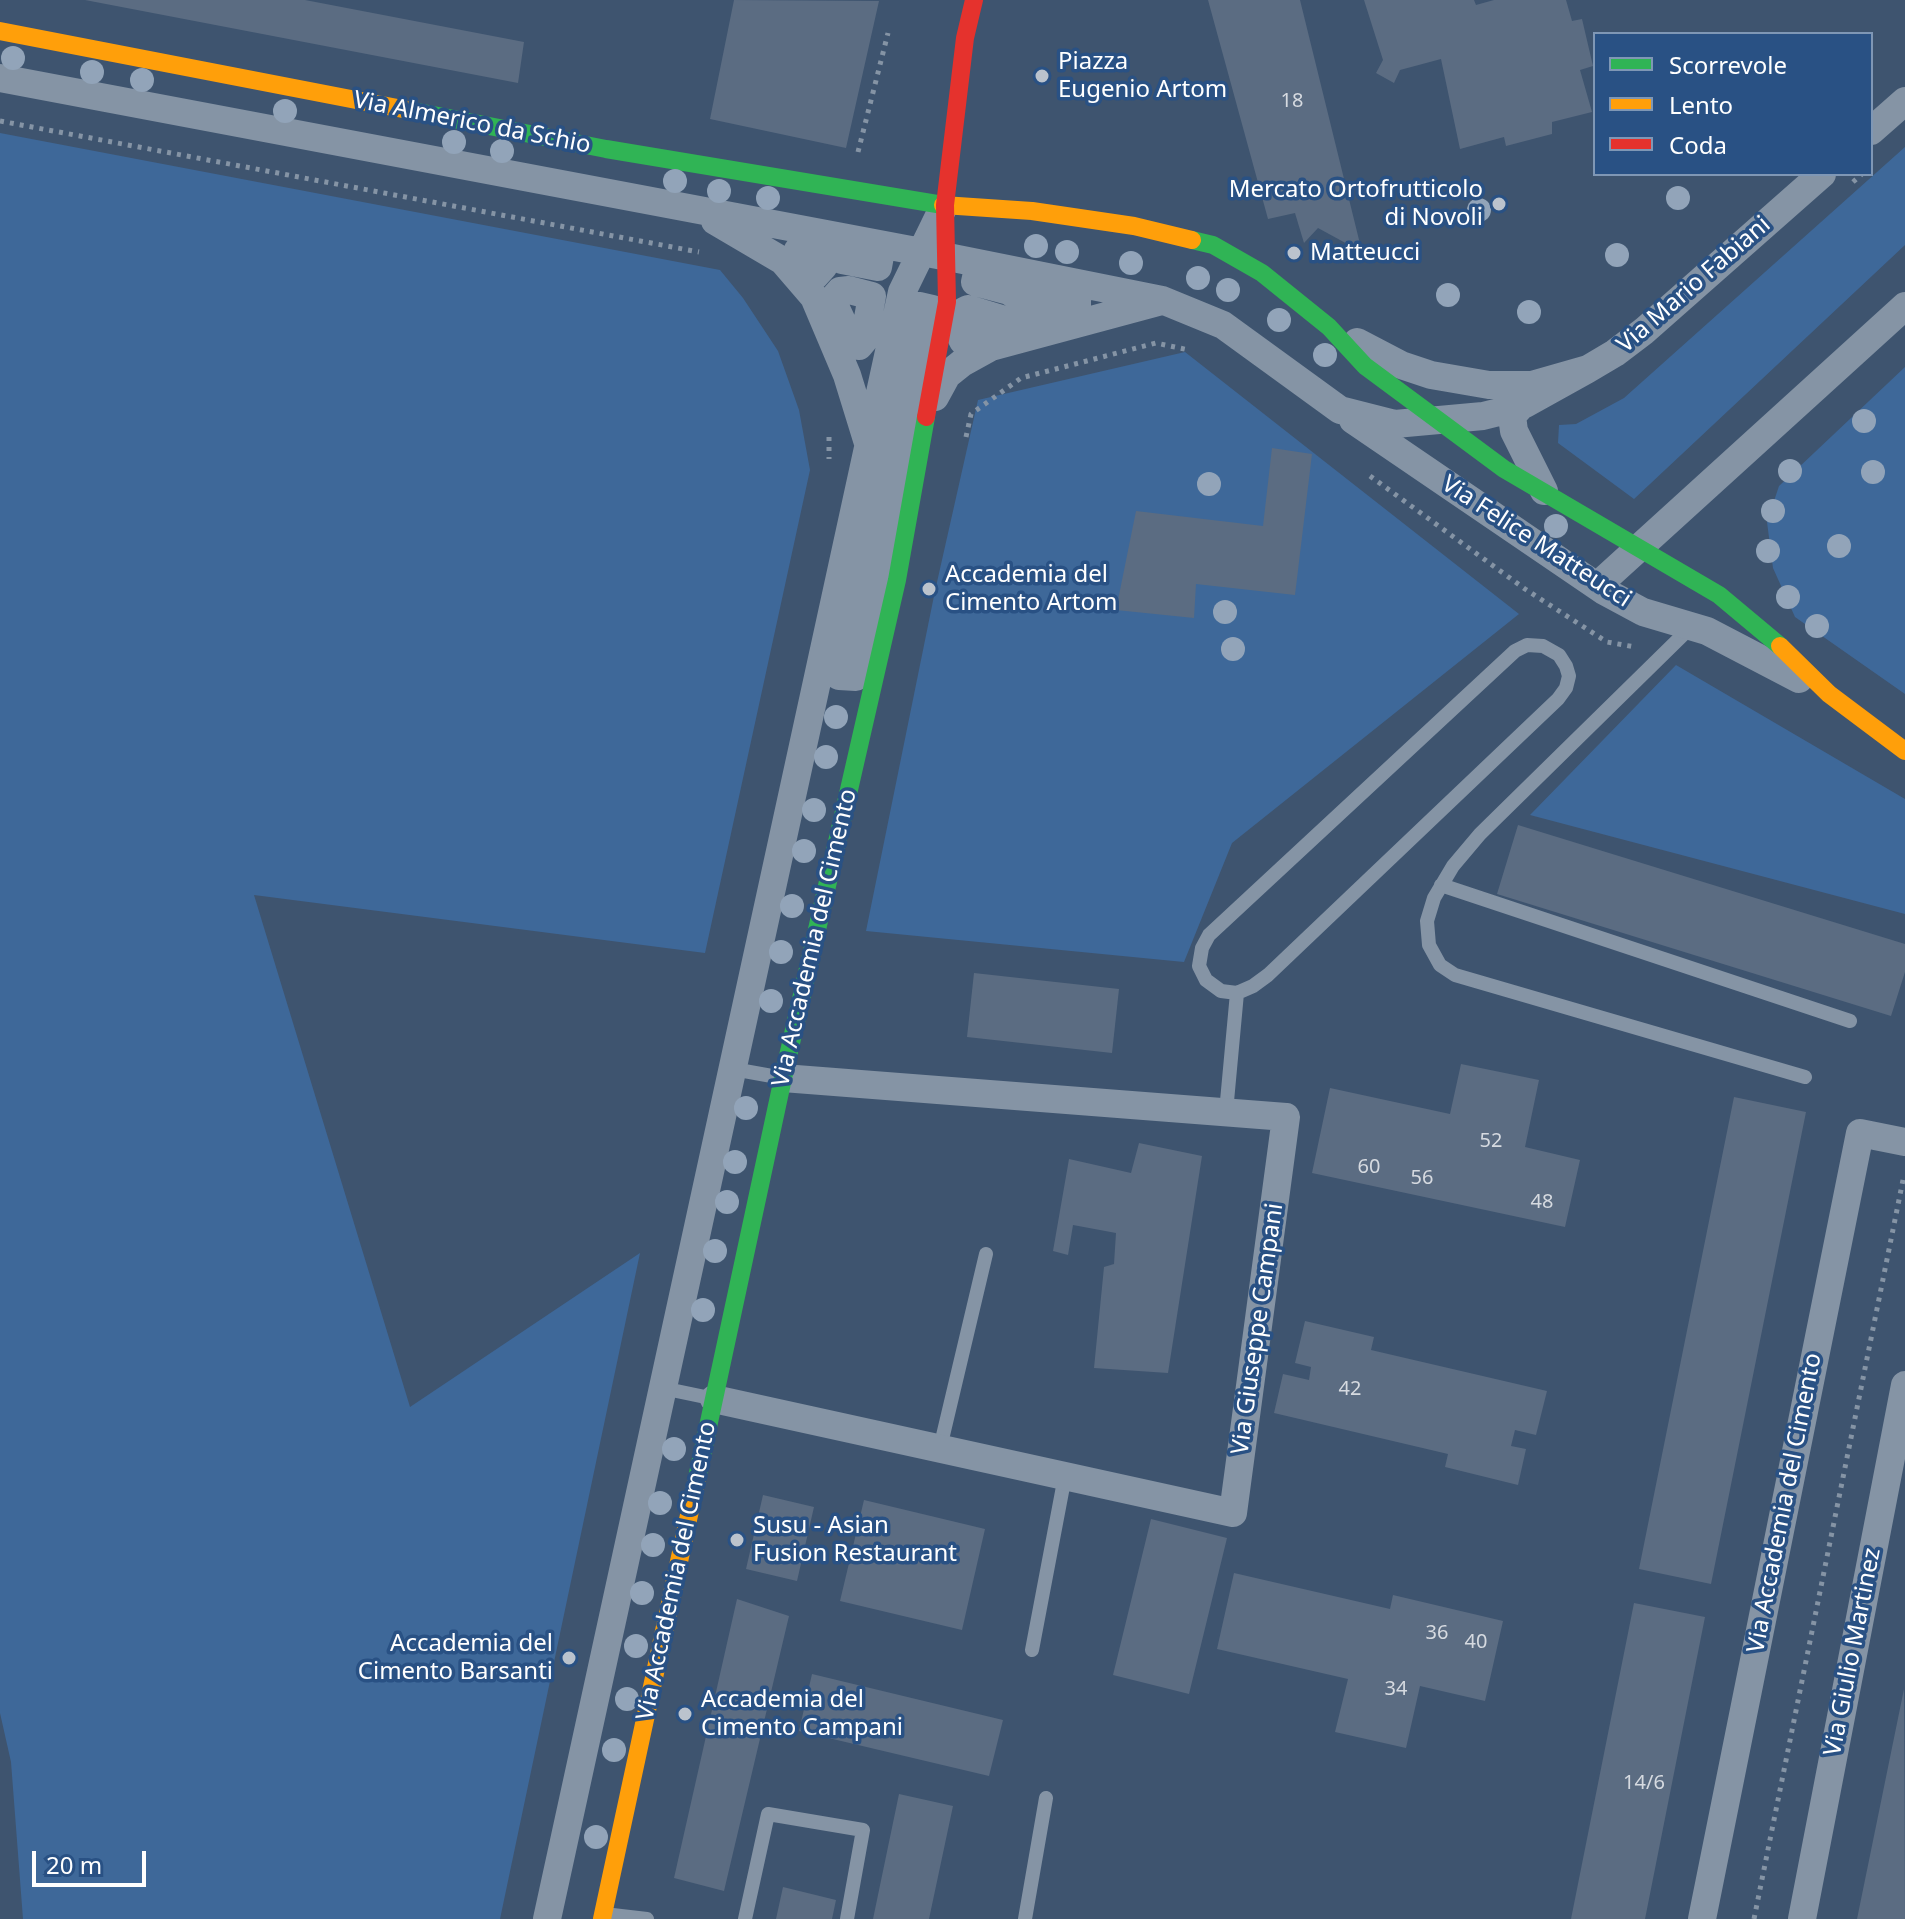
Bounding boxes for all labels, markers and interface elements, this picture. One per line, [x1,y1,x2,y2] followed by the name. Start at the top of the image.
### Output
[1593,32,1873,176] legend
[1058,48,1227,104] place label: Piazza Eugenio Artom
[1669,48,1787,81] text: Scorrevole
[1033,67,1051,85] marker: Piazza Eugenio Artom
[351,86,593,160] street label: Via Almerico da Schio
[1669,88,1733,121] text: Lento
[1281,89,1303,113] house number: 18
[1669,128,1727,161] text: Coda
[1229,176,1483,232] place label: Mercato Ortofrutticolo di Novoli
[1490,195,1508,213] marker: Mercato Ortofrutticolo di Novoli
[1611,211,1777,359] street label: Via Mario Fabiani
[1310,239,1420,267] place label: Matteucci
[1285,244,1303,262] marker: Matteucci
[1436,470,1636,614] street label: Via Felice Matteucci
[945,561,1117,617] place label: Accademia del Cimento Artom
[920,580,938,598] marker: Accademia del Cimento Artom
[767,786,863,1090] street label: Via Accademia del Cimento
[1480,1129,1502,1153] house number: 52
[1358,1155,1380,1179] house number: 60
[1411,1166,1433,1190] house number: 56
[1531,1190,1553,1214] house number: 48
[1226,1202,1290,1456] street label: Via Giuseppe Campani
[1742,1351,1828,1655] street label: Via Accademia del Cimento
[1339,1377,1361,1401] house number: 42
[631,1419,723,1723] street label: Via Accademia del Cimento
[753,1512,957,1568] place label: Susu - Asian Fusion Restaurant
[728,1531,746,1549] marker: Susu - Asian Fusion Restaurant
[1819,1546,1887,1758] street label: Via Giulio Martinez
[1426,1621,1448,1645] house number: 36
[358,1630,553,1686] place label: Accademia del Cimento Barsanti
[1465,1630,1487,1654] house number: 40
[560,1649,578,1667] marker: Accademia del Cimento Barsanti
[1385,1677,1407,1701] house number: 34
[701,1686,903,1742] place label: Accademia del Cimento Campani
[676,1705,694,1723] marker: Accademia del Cimento Campani
[1623,1771,1665,1795] house number: 14/6
[36,1835,150,1885] scale bar
[46,1848,102,1881] text: 20 m

